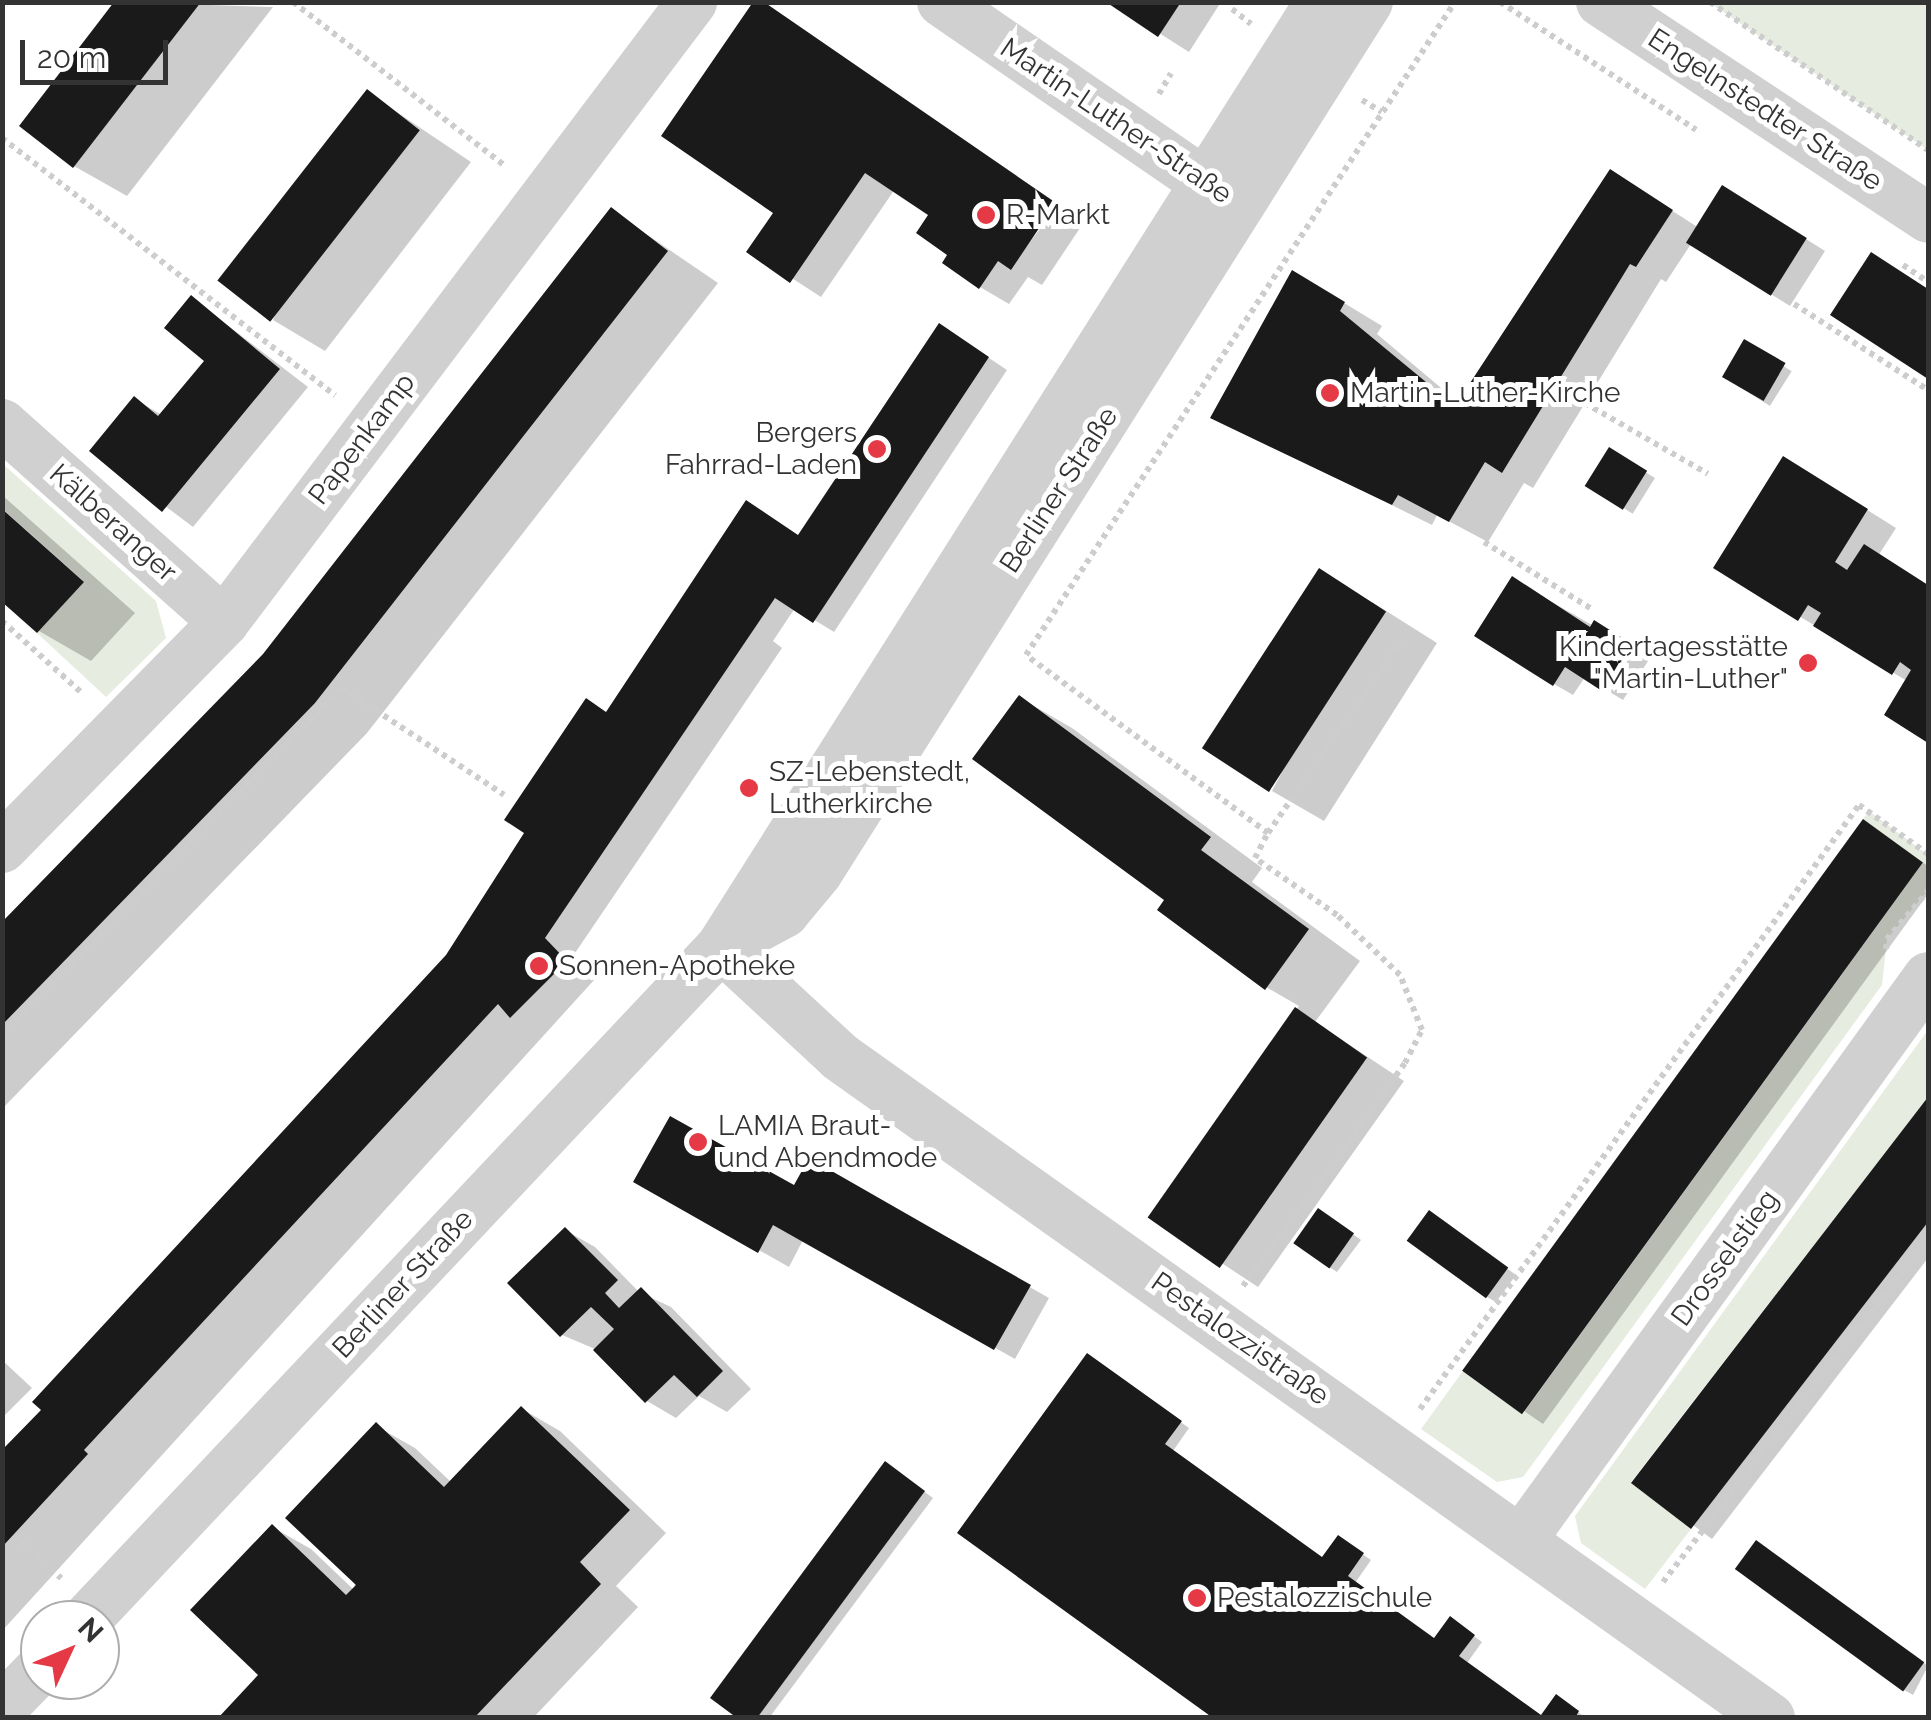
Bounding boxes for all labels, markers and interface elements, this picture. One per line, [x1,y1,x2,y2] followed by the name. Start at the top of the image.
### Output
[25,20,172,82] scale bar
[1641,22,1889,198] street label: Engelnstedter Straße
[994,31,1238,211] street label: Martin-Luther-Straße
[37,40,106,75] text: 20 m
[1006,198,1110,232] place label: R-Markt
[975,204,997,226] marker: R-Markt
[302,367,422,511] street label: Papenkamp
[1350,376,1620,410] place label: Martin-Luther-Kirche
[1319,382,1341,404] marker: Martin-Luther-Kirche
[993,401,1125,579] street label: Berliner Straße
[665,416,857,482] place label: Bergers Fahrrad-Laden
[866,438,888,460] marker: Bergers Fahrrad-Laden
[42,457,184,589] street label: Kälberanger
[1559,630,1788,696] place label: Kindertagesstätte "Martin-Luther"
[1797,652,1819,674] marker: Kindertagesstätte "Martin-Luther"
[769,755,970,821] place label: SZ-Lebenstedt, Lutherkirche
[738,777,760,799] marker: SZ-Lebenstedt, Lutherkirche
[559,949,795,983] place label: Sonnen-Apotheke
[528,955,550,977] marker: Sonnen-Apotheke
[718,1109,938,1175] place label: LAMIA Braut- und Abendmode
[687,1131,709,1153] marker: LAMIA Braut- und Abendmode
[1664,1183,1786,1333] street label: Drosselstieg
[325,1203,481,1365] street label: Berliner Straße
[1145,1265,1335,1413] street label: Pestalozzistraße
[1217,1581,1432,1615] place label: Pestalozzischule
[1186,1587,1208,1609] marker: Pestalozzischule
[20,1600,120,1700] north arrow
[71,1611,110,1649] text: N

